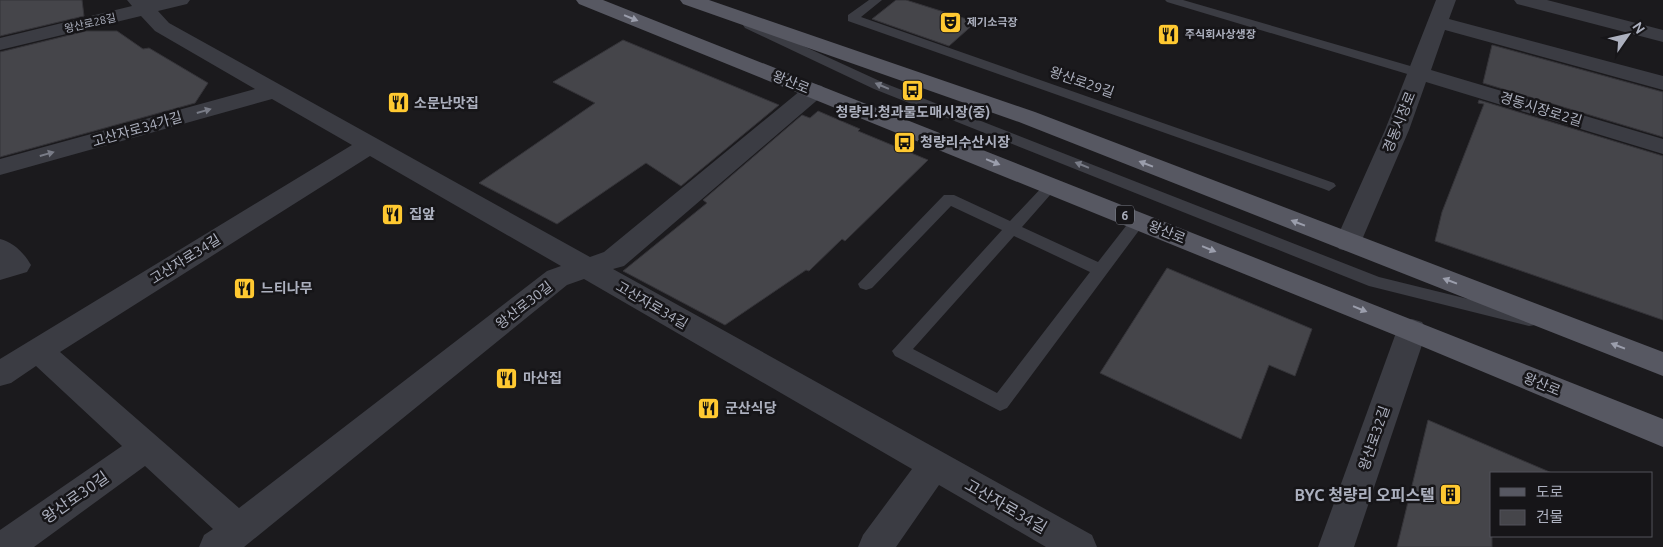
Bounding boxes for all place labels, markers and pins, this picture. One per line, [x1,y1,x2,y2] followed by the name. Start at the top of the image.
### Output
[939,10,963,34] theatre icon: 제기소극장
[967,16,1018,28] place label: 제기소극장
[1157,22,1181,46] restaurant icon: 주식회사상생장
[1185,28,1256,40] place label: 주식회사상생장
[901,78,925,102] bus stop icon: 청량리.청과물도매시장(중)
[386,91,410,115] restaurant icon: 소문난맛집
[414,95,478,111] place label: 소문난맛집
[836,104,990,120] place label: 청량리.청과물도매시장(중)
[892,130,916,154] bus stop icon: 청량리수산시장
[920,134,1010,150] place label: 청량리수산시장
[381,202,405,226] restaurant icon: 집앞
[409,206,435,222] place label: 집앞
[233,276,257,300] restaurant icon: 느티나무
[261,280,313,296] place label: 느티나무
[495,366,519,390] restaurant icon: 마산집
[523,370,562,386] place label: 마산집
[697,396,721,420] restaurant icon: 군산식당
[725,400,777,416] place label: 군산식당
[1439,483,1463,507] building icon: BYC 청량리 오피스텔
[1294,486,1435,504] place label: BYC 청량리 오피스텔

